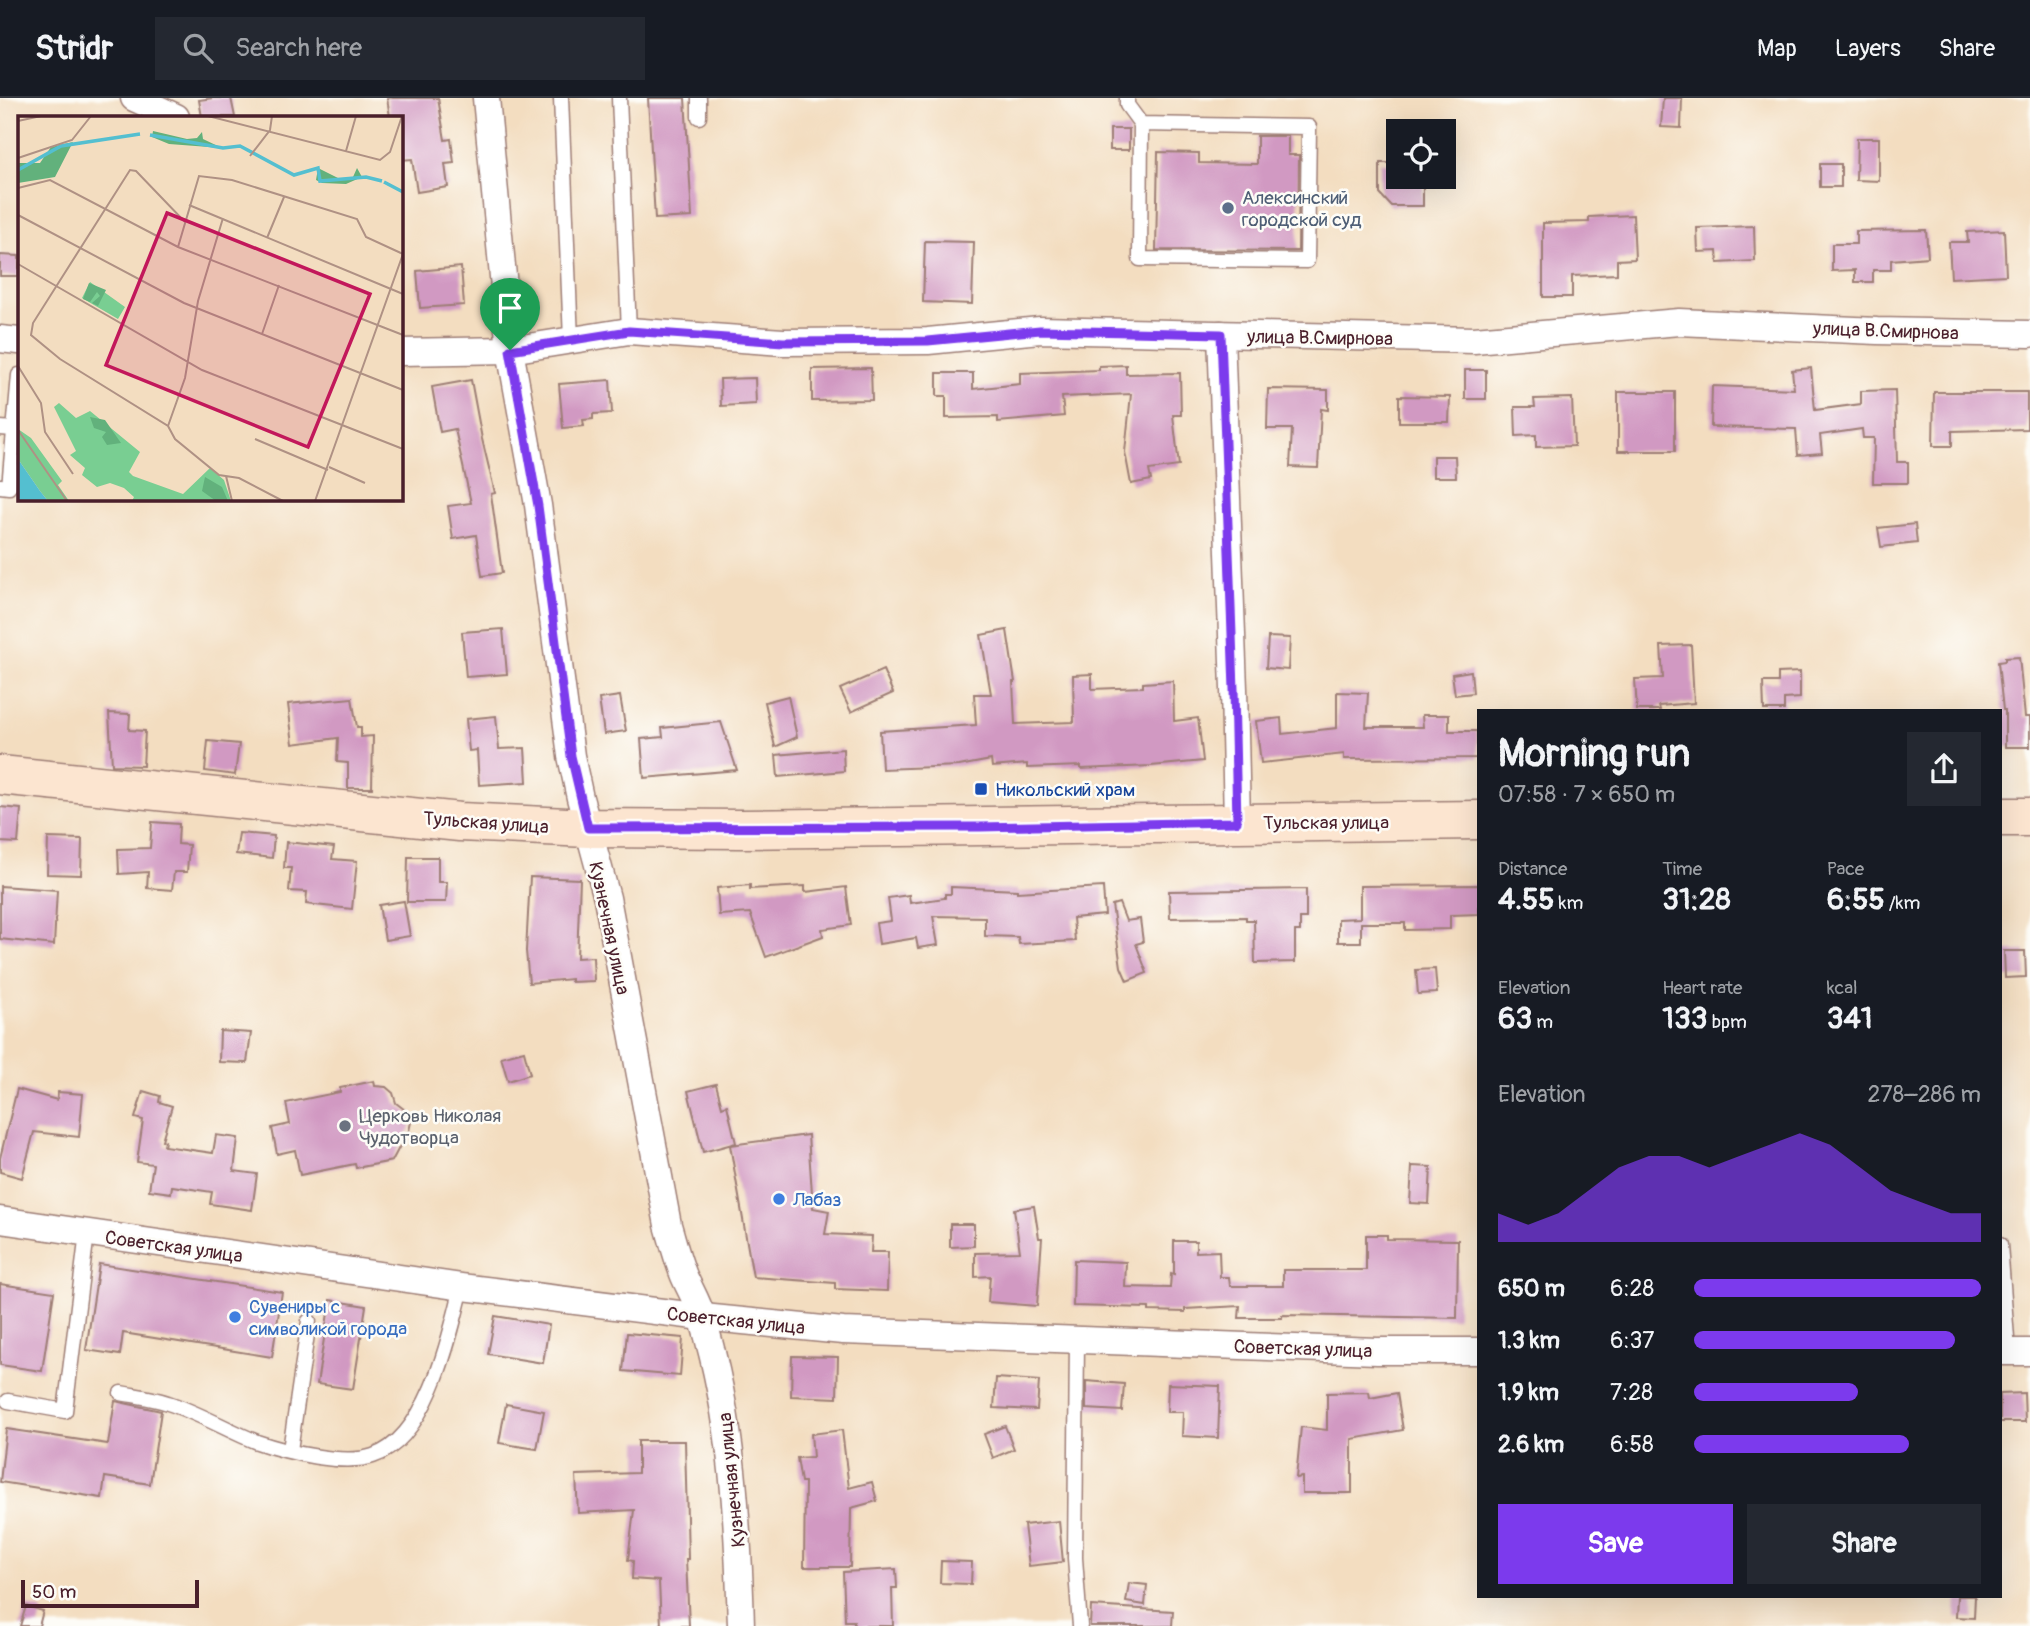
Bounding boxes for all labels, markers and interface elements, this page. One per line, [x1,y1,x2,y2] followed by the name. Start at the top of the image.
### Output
[155,17,645,80] search box
[35,28,113,69] text: Stridr
[179,29,217,67] icon: search
[235,32,362,64] text: Search here
[1757,34,1797,63] text: Map
[1835,34,1901,63] text: Layers
[1939,34,1995,63] text: Share
[18,116,402,500] inset map
[1386,119,1456,189] map controls
[1386,119,1456,189] button: locate
[1242,186,1362,232] place label: Алексинский городской суд
[1220,200,1236,216] marker: Алексинский городской суд
[480,278,540,350] pin
[491,289,529,327] icon: arrive
[1812,316,1959,346] street label: улица В.Смирнова
[1246,325,1393,351] street label: улица В.Смирнова
[1498,730,1690,778] text: Morning run
[1907,732,1981,806] button: share
[995,778,1135,802] place label: Никольский храм
[1498,780,1675,809] text: 07:58 · 7 × 650 m
[973,781,989,797] marker: Никольский храм
[422,807,550,839] street label: Тульская улица
[1263,811,1389,835] street label: Тульская улица
[1498,857,1567,881] text: Distance
[1662,857,1702,881] text: Time
[1827,857,1864,881] text: Pace
[583,860,635,997] street label: Кузнечная улица
[1498,881,1555,918] text: 4.55
[1662,881,1731,918] text: 31:28
[1827,881,1885,918] text: 6:55
[1555,891,1583,915] text: km
[1885,891,1920,915] text: /km
[1498,976,1570,1000] text: Elevation
[1662,976,1742,1000] text: Heart rate
[1827,976,1858,1000] text: kcal
[1498,1000,1532,1037] text: 63
[1662,1000,1708,1037] text: 133
[1827,1000,1873,1037] text: 341
[1532,1010,1553,1034] text: m
[1708,1010,1747,1034] text: bpm
[1498,1080,1586,1109] text: Elevation
[1868,1080,1981,1109] text: 278–286 m
[359,1104,501,1150] place label: Церковь Николая Чудотворца
[337,1118,353,1134] marker: Церковь Николая Чудотворца
[792,1188,842,1212] place label: Лабаз
[771,1191,787,1207] marker: Лабаз
[103,1225,244,1269] street label: Советская улица
[1498,1274,1565,1303] text: 650 m
[1610,1274,1654,1303] text: 6:28
[249,1295,407,1341] place label: Сувениры с символикой города
[666,1302,806,1340] street label: Советская улица
[227,1309,243,1325] marker: Сувениры с символикой города
[1498,1326,1560,1355] text: 1.3 km
[1610,1326,1655,1355] text: 6:37
[1233,1335,1373,1363] street label: Советская улица
[1498,1378,1559,1407] text: 1.9 km
[1610,1378,1653,1407] text: 7:28
[713,1411,751,1548] street label: Кузнечная улица
[1498,1430,1564,1459] text: 2.6 km
[1610,1430,1654,1459] text: 6:58
[1498,1504,1733,1584] button: Save
[1747,1504,1981,1584] button: Share
[21,1577,200,1609] scale bar
[32,1580,76,1604] text: 50 m

